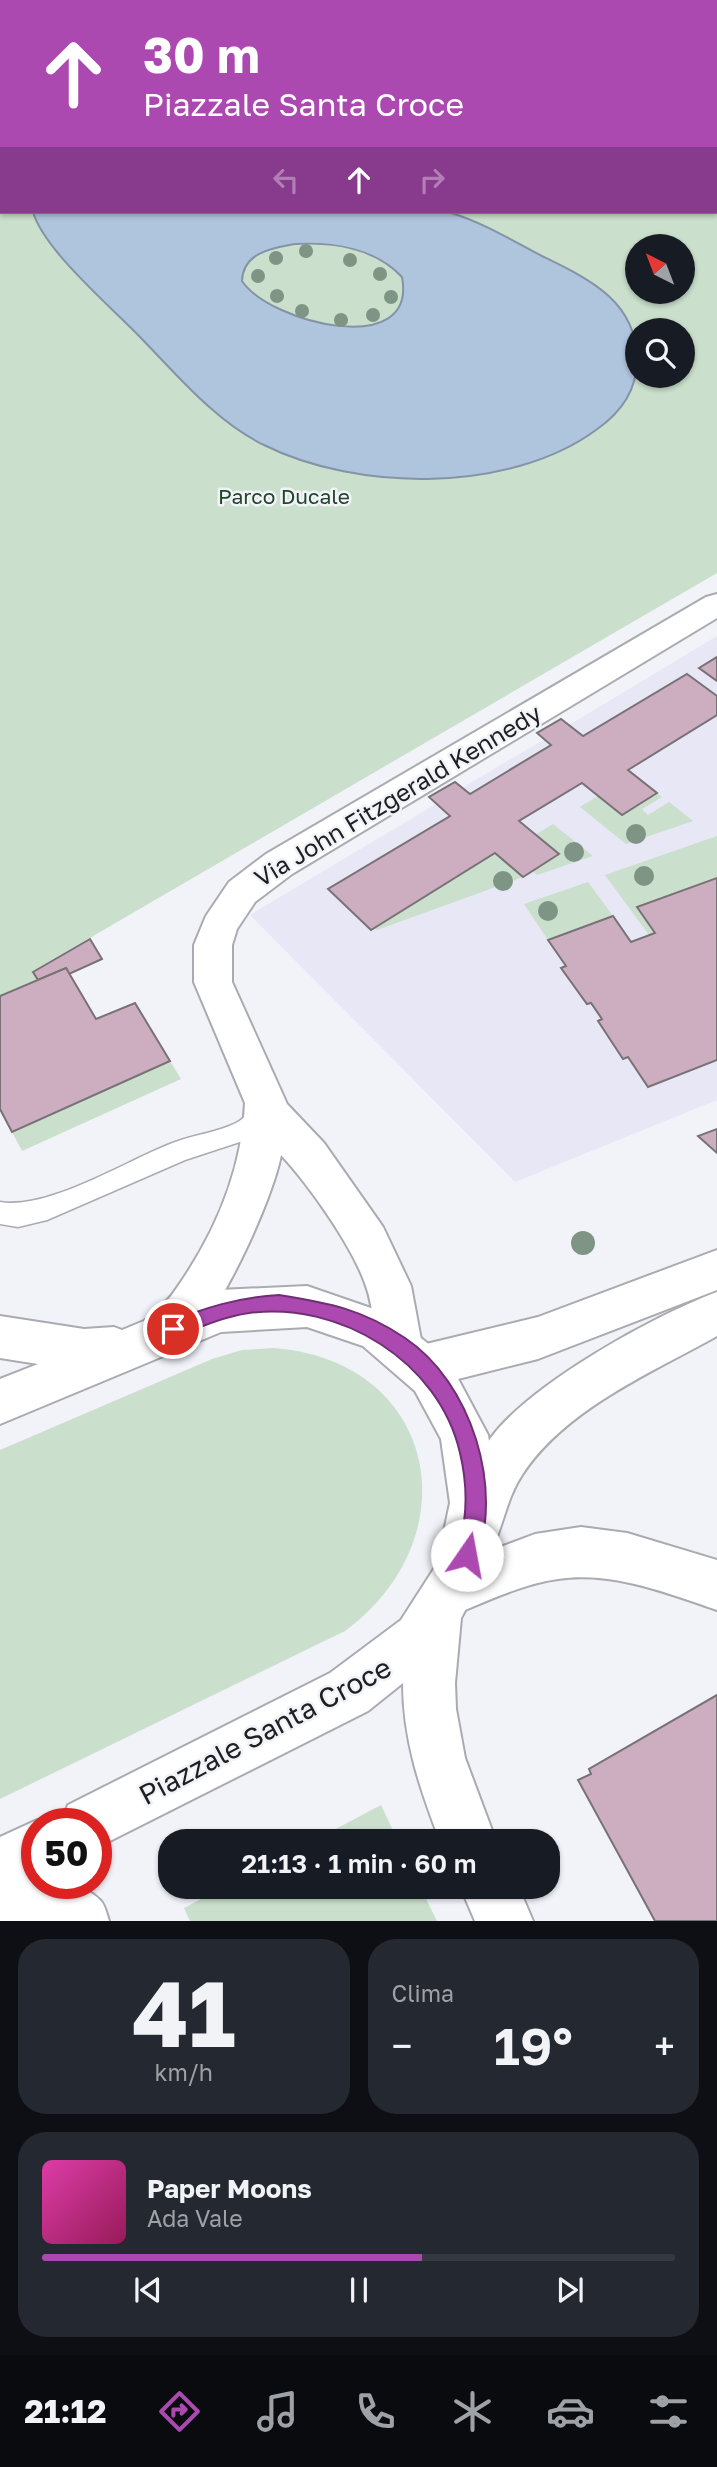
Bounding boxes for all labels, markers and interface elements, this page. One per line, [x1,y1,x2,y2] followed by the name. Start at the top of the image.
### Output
[143,25,260,84] text: 30 m
[28,28,119,119] icon: ahead
[143,85,464,123] text: Piazzale Santa Croce
[267,161,305,199] icon: left
[340,161,378,199] icon: ahead
[413,161,451,199] icon: right
[625,234,695,304] north arrow
[625,234,695,388] map controls
[625,318,695,388] button: search
[218,483,350,509] park label: Parco Ducale
[249,697,546,892] street label: Via John Fitzgerald Kennedy
[143,1299,203,1359] pin
[154,1310,192,1348] icon: arrive
[430,1518,504,1592] position arrow
[133,1650,397,1811] street label: Piazzale Santa Croce
[21,1808,112,1899] speed limit sign: 50
[242,1848,476,1879] text: 21:13 · 1 min · 60 m
[132,1958,236,2067] text: 41
[392,1979,454,2007] text: Clima
[494,2014,573,2076] text: 19°
[392,2023,412,2068] text: −
[654,2023,675,2068] text: +
[154,2058,213,2086] text: km/h
[147,2173,312,2204] text: Paper Moons
[147,2204,243,2232] text: Ada Vale
[129,2271,167,2309] icon: previous
[340,2271,378,2309] icon: pause
[551,2271,589,2309] icon: next
[155,2387,204,2436] icon: directions
[253,2387,302,2436] icon: music
[351,2387,400,2436] icon: phone
[448,2387,497,2436] icon: climate
[546,2387,595,2436] icon: car
[644,2387,693,2436] icon: filters
[24,2392,107,2430] text: 21:12

